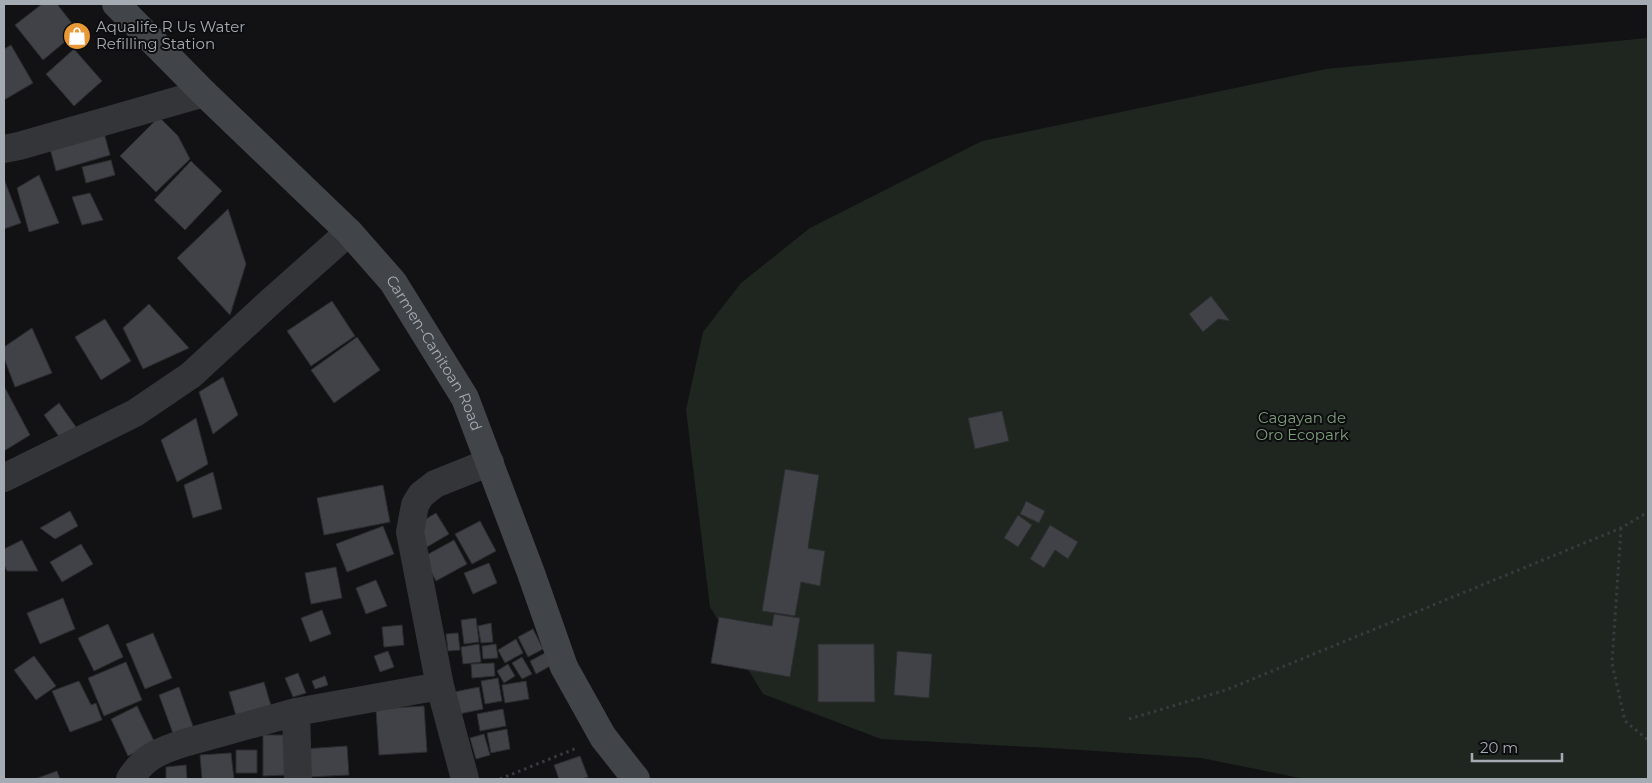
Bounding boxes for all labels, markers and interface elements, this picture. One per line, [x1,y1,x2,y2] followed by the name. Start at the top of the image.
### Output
[96,17,245,53] place label: Aqualife R Us Water Refilling Station
[62,21,92,51] shop icon: Aqualife R Us Water Refilling Station
[382,271,486,433] street label: Carmen-Canitoan Road
[1255,408,1349,444] park label: Cagayan de Oro Ecopark
[1472,730,1562,762] scale bar
[1480,738,1518,757] text: 20 m

